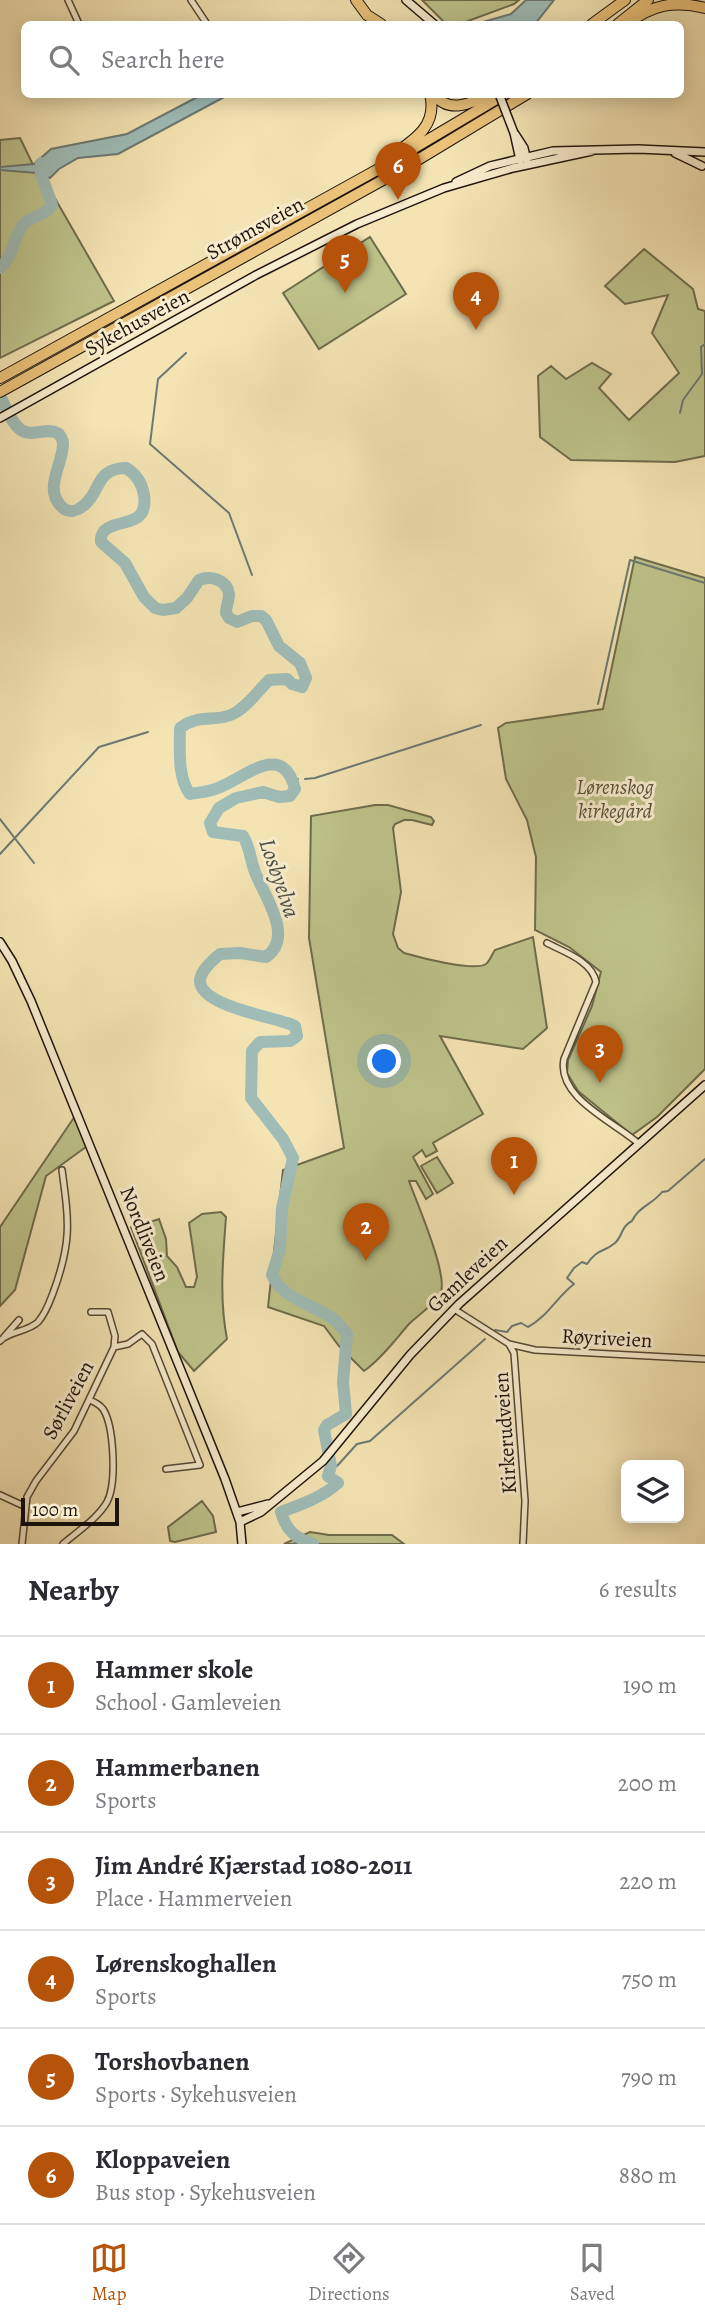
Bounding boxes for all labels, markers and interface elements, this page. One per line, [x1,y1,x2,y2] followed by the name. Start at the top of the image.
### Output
[21,21,684,98] search box
[45,41,83,79] icon: search
[101,42,225,77] text: Search here
[375,142,421,200] pin: 6
[201,190,309,266] street label: Strømsveien
[322,235,368,293] pin: 5
[453,272,499,330] pin: 4
[80,282,194,362] street label: Sykehusveien
[576,773,654,825] park label: Lørenskog kirkegård
[252,834,308,922] water label: Losbyelva
[577,1025,623,1083] pin: 3
[367,1044,401,1078] your location
[491,1137,537,1195] pin: 1
[113,1182,177,1286] street label: Nordliveien
[343,1203,389,1261] pin: 2
[421,1229,513,1319] street label: Gamleveien
[561,1322,653,1354] street label: Røyriveien
[36,1356,100,1444] street label: Sørliveien
[487,1371,523,1495] street label: Kirkerudveien
[621,1460,684,1523] map controls
[621,1460,684,1523] button: layers
[21,1495,119,1527] scale bar
[32,1497,78,1523] text: 100 m
[28,1570,119,1610] text: Nearby
[599,1574,677,1605] text: 6 results
[95,1652,253,1687] text: Hammer skole
[47,1670,55,1701] text: 1
[623,1670,677,1701] text: 190 m
[95,1687,281,1718] text: School · Gamleveien
[95,1750,260,1785] text: Hammerbanen
[45,1768,57,1799] text: 2
[618,1768,677,1799] text: 200 m
[95,1785,156,1816] text: Sports
[95,1848,412,1883] text: Jim André Kjærstad 1080-2011
[46,1866,56,1897] text: 3
[619,1866,677,1897] text: 220 m
[95,1883,292,1914] text: Place · Hammerveien
[95,1946,277,1981] text: Lørenskoghallen
[46,1964,56,1995] text: 4
[622,1964,677,1995] text: 750 m
[95,1981,156,2012] text: Sports
[95,2044,250,2079] text: Torshovbanen
[46,2062,56,2093] text: 5
[621,2062,677,2093] text: 790 m
[95,2079,297,2110] text: Sports · Sykehusveien
[95,2142,230,2177] text: Kloppaveien
[46,2160,56,2191] text: 6
[619,2160,677,2191] text: 880 m
[95,2177,316,2208] text: Bus stop · Sykehusveien
[90,2239,128,2307] tab: Map
[308,2239,390,2307] tab: Directions
[570,2239,615,2307] tab: Saved

